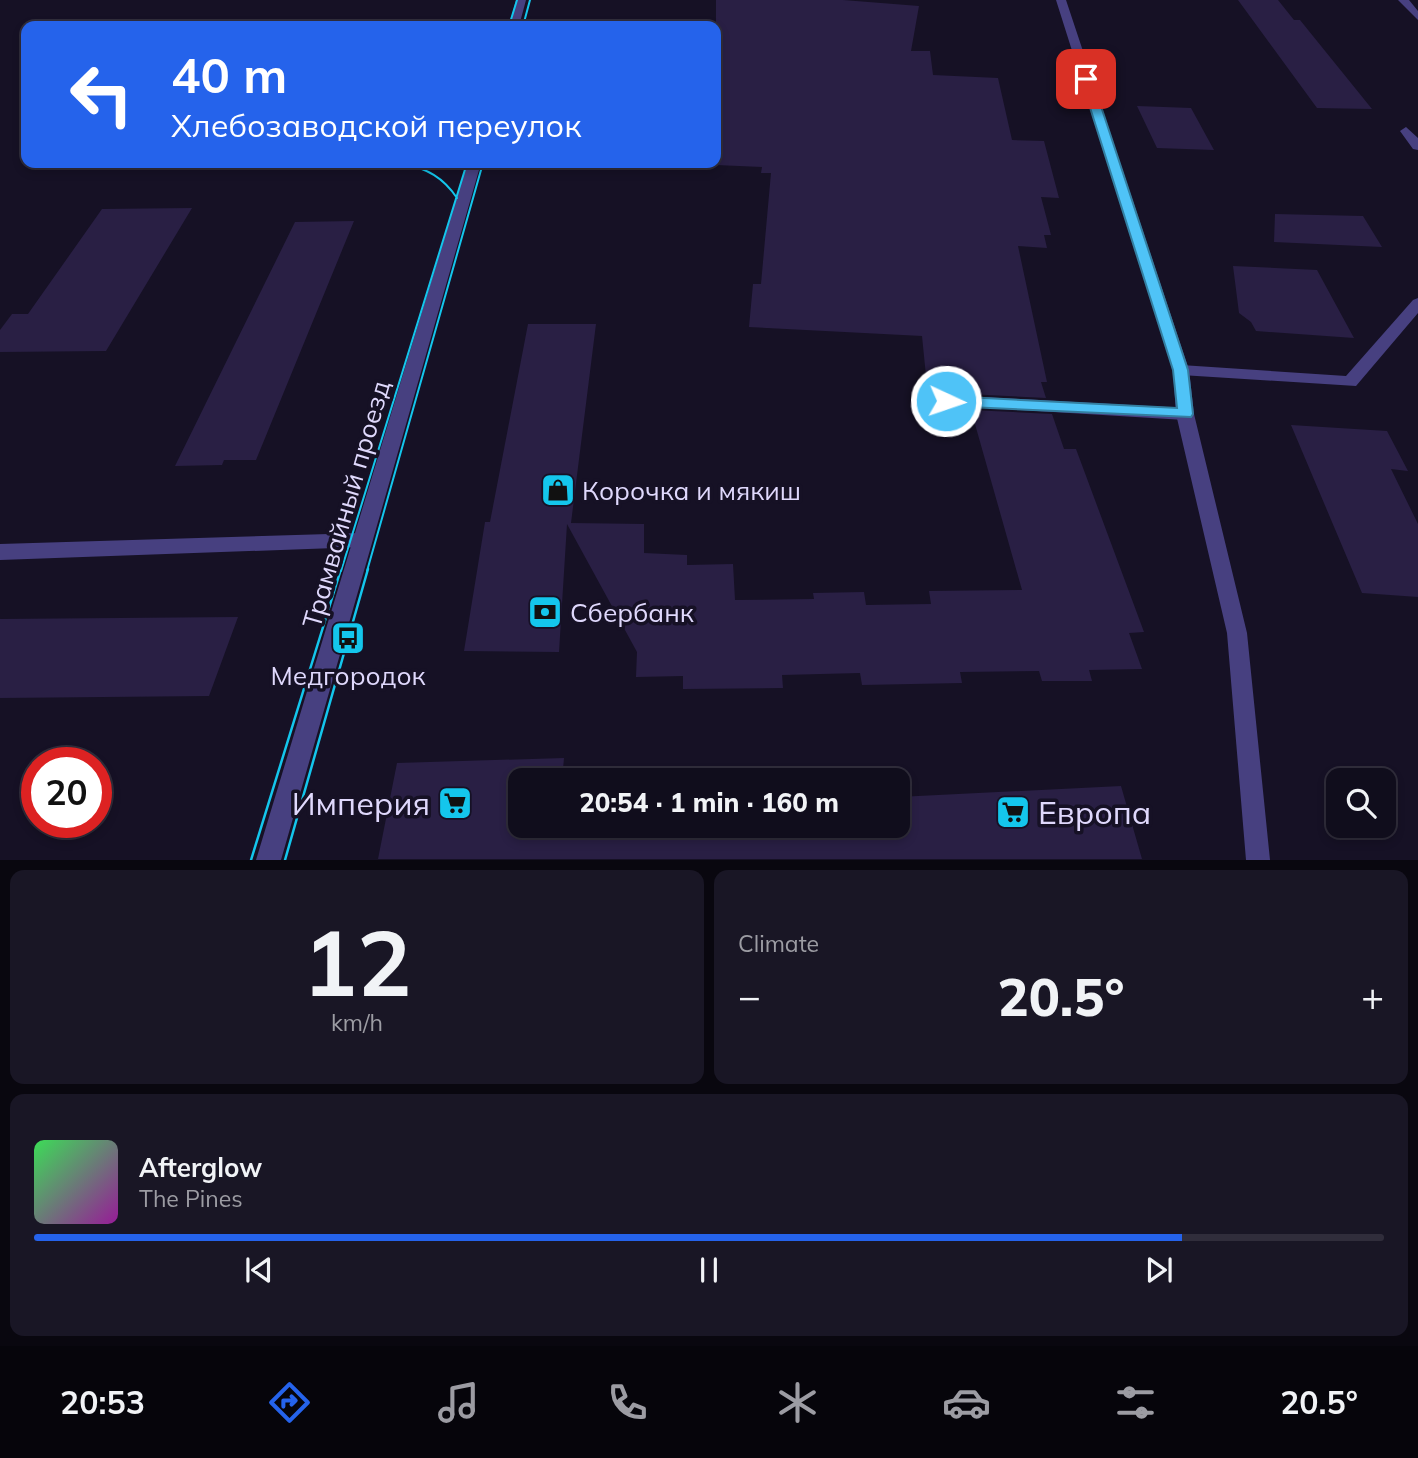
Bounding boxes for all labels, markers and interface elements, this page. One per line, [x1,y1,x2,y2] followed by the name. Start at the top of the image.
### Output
[171,44,287,105] text: 40 m
[56,49,147,140] icon: left
[1056,49,1116,109] pin
[1067,60,1105,98] icon: arrive
[171,105,581,145] text: Хлебозаводской переулок
[909,364,983,438] position arrow
[295,376,397,632] street label: Трамвайный проезд
[539,471,577,509] shop icon: Корочка и мякиш
[582,474,801,507] place label: Корочка и мякиш
[526,593,564,631] bank icon: Сбербанк
[570,596,694,629] place label: Сбербанк
[329,619,367,657] bus stop icon: Медгородок
[270,659,426,692] place label: Медгородок
[21,747,112,838] speed limit sign: 20
[1326,768,1396,838] map controls
[1326,768,1396,838] button: search
[292,783,430,823] place label: Империя
[436,784,474,822] supermarket icon: Империя
[579,786,839,819] text: 20:54 · 1 min · 160 m
[1038,792,1151,832] place label: Европа
[994,793,1032,831] supermarket icon: Европа
[302,905,412,1019] text: 12
[738,929,819,958] text: Climate
[997,964,1125,1029] text: 20.5°
[738,972,761,1020] text: −
[1361,972,1384,1020] text: +
[331,1008,383,1037] text: km/h
[139,1151,262,1184] text: Afterglow
[139,1184,243,1213] text: The Pines
[240,1251,278,1289] icon: previous
[690,1251,728,1289] icon: pause
[1140,1251,1178,1289] icon: next
[265,1378,314,1427] icon: directions
[434,1378,483,1427] icon: music
[603,1378,652,1427] icon: phone
[773,1378,822,1427] icon: climate
[942,1378,991,1427] icon: car
[1111,1378,1160,1427] icon: filters
[60,1382,145,1422] text: 20:53
[1280,1382,1358,1422] text: 20.5°

